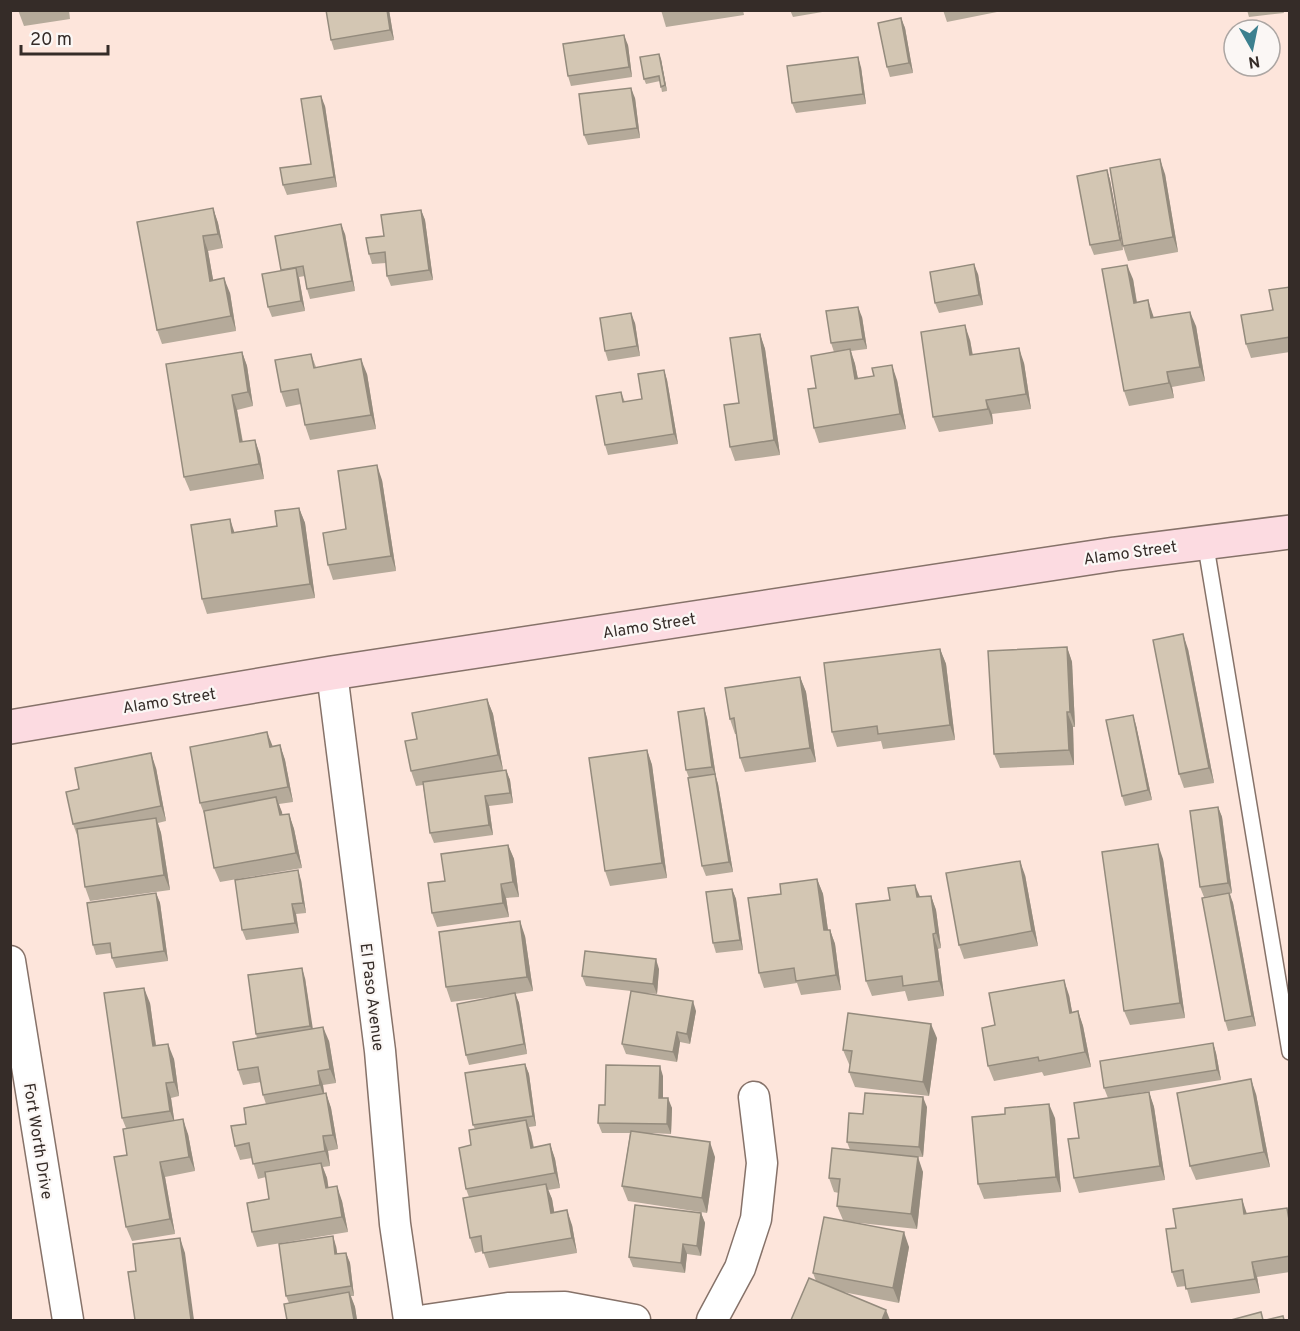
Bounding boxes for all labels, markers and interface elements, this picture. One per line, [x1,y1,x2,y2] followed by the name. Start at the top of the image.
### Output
[21,18,108,56] scale bar
[1222,18,1282,78] north arrow
[30,29,72,52] text: 20 m
[1247,50,1261,72] text: N
[1082,538,1178,570] street label: Alamo Street
[601,610,697,644] street label: Alamo Street
[121,685,217,719] street label: Alamo Street
[354,942,388,1052] street label: El Paso Avenue
[18,1082,56,1201] street label: Fort Worth Drive

